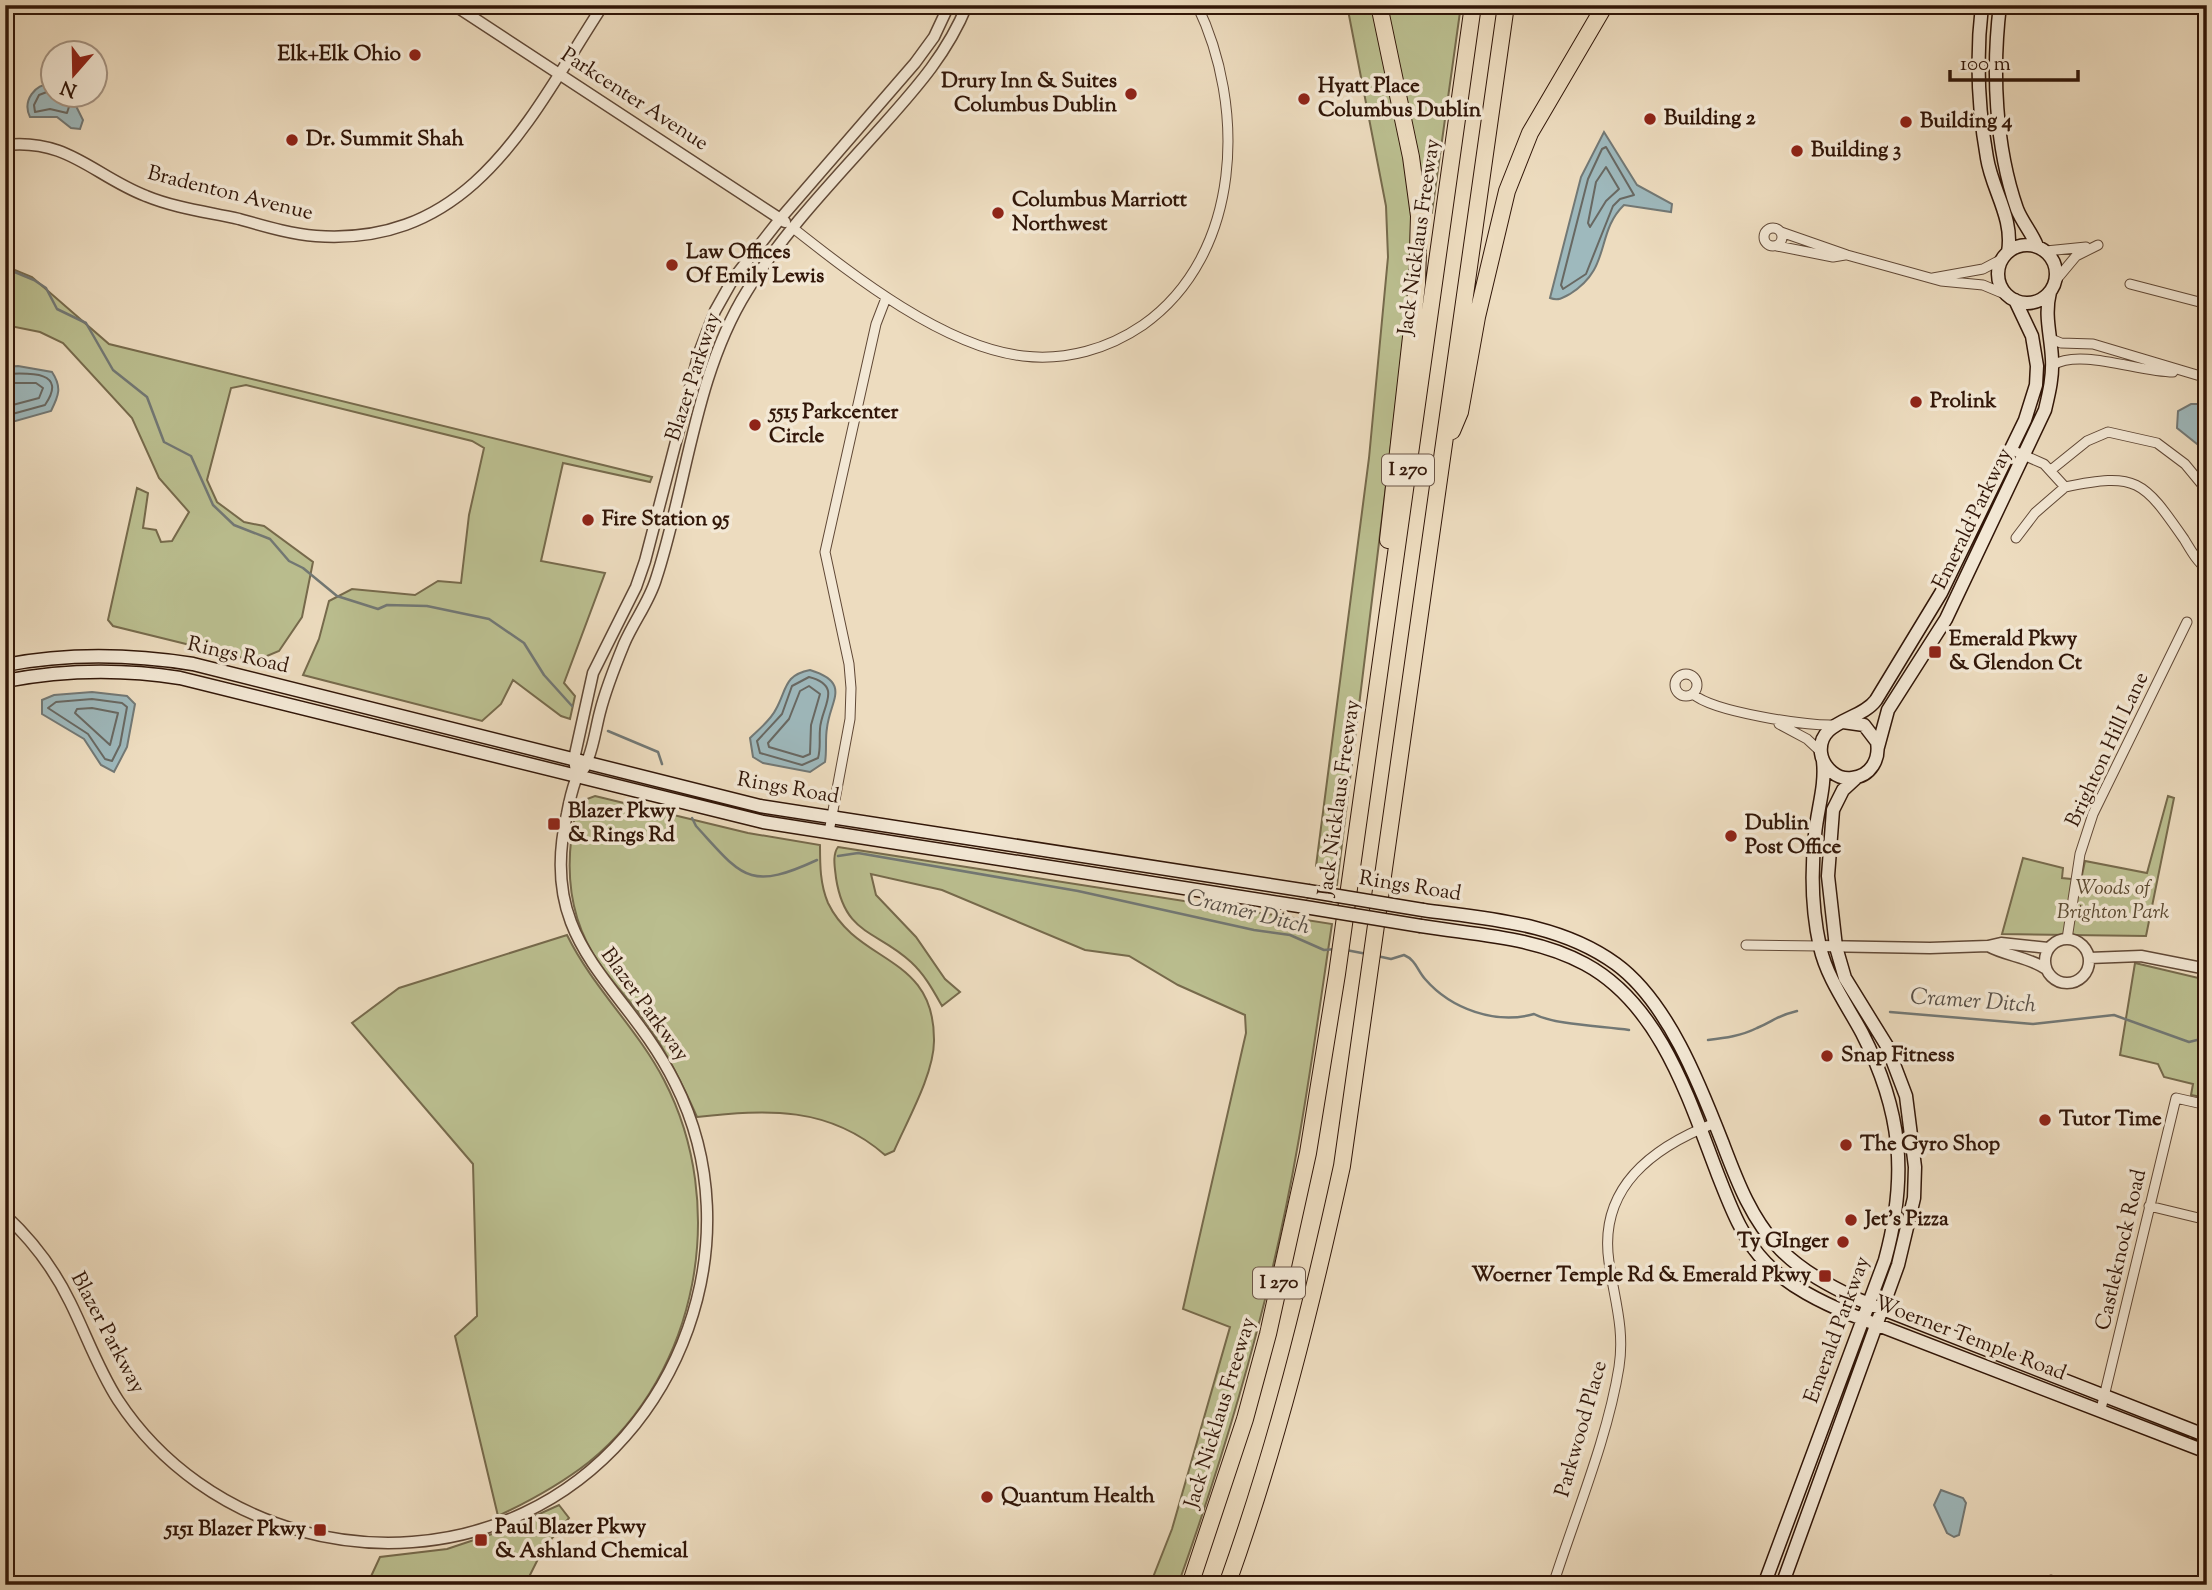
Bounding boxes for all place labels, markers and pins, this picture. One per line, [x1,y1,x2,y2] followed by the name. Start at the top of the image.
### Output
[277,40,402,70] place label: Elk+Elk Ohio
[407,47,423,63] marker: Elk+Elk Ohio
[941,67,1118,121] place label: Drury Inn & Suites Columbus Dublin
[1318,72,1482,126] place label: Hyatt Place Columbus Dublin
[1123,86,1139,102] marker: Drury Inn & Suites Columbus Dublin
[1296,91,1312,107] marker: Hyatt Place Columbus Dublin
[1664,104,1756,134] place label: Building 2
[1920,107,2013,137] place label: Building 4
[1642,111,1658,127] marker: Building 2
[1898,114,1914,130] marker: Building 4
[306,125,464,155] place label: Dr. Summit Shah
[284,132,300,148] marker: Dr. Summit Shah
[1811,136,1901,166] place label: Building 3
[1789,143,1805,159] marker: Building 3
[1012,186,1188,240] place label: Columbus Marriott Northwest
[990,205,1006,221] marker: Columbus Marriott Northwest
[686,238,824,292] place label: Law Offices Of Emily Lewis
[664,257,680,273] marker: Law Offices Of Emily Lewis
[1930,387,1997,417] place label: Prolink
[1908,394,1924,410] marker: Prolink
[767,398,899,452] place label: 5515 Parkcenter Circle
[747,417,763,433] marker: 5515 Parkcenter Circle
[602,505,730,535] place label: Fire Station 95
[580,512,596,528] marker: Fire Station 95
[1949,625,2083,679] place label: Emerald Pkwy & Glendon Ct
[1927,644,1943,660] marker: Emerald Pkwy & Glendon Ct
[568,797,676,851] place label: Blazer Pkwy & Rings Rd
[1745,809,1842,863] place label: Dublin Post Office
[546,816,562,832] marker: Blazer Pkwy & Rings Rd
[1723,828,1739,844] marker: Dublin Post Office
[1841,1041,1954,1071] place label: Snap Fitness
[1819,1048,1835,1064] marker: Snap Fitness
[2059,1105,2162,1135] place label: Tutor Time
[2037,1112,2053,1128] marker: Tutor Time
[1860,1130,2001,1160] place label: The Gyro Shop
[1838,1137,1854,1153] marker: The Gyro Shop
[1863,1205,1949,1235] place label: Jet's Pizza
[1843,1212,1859,1228] marker: Jet's Pizza
[1737,1227,1829,1257] place label: Ty GInger
[1835,1234,1851,1250] marker: Ty GInger
[1472,1261,1812,1291] place label: Woerner Temple Rd & Emerald Pkwy
[1817,1268,1833,1284] marker: Woerner Temple Rd & Emerald Pkwy
[1001,1482,1156,1512] place label: Quantum Health
[979,1489,995,1505] marker: Quantum Health
[495,1513,688,1567] place label: Paul Blazer Pkwy & Ashland Chemical
[163,1515,307,1545] place label: 5151 Blazer Pkwy
[312,1522,328,1538] marker: 5151 Blazer Pkwy
[473,1532,489,1548] marker: Paul Blazer Pkwy & Ashland Chemical

